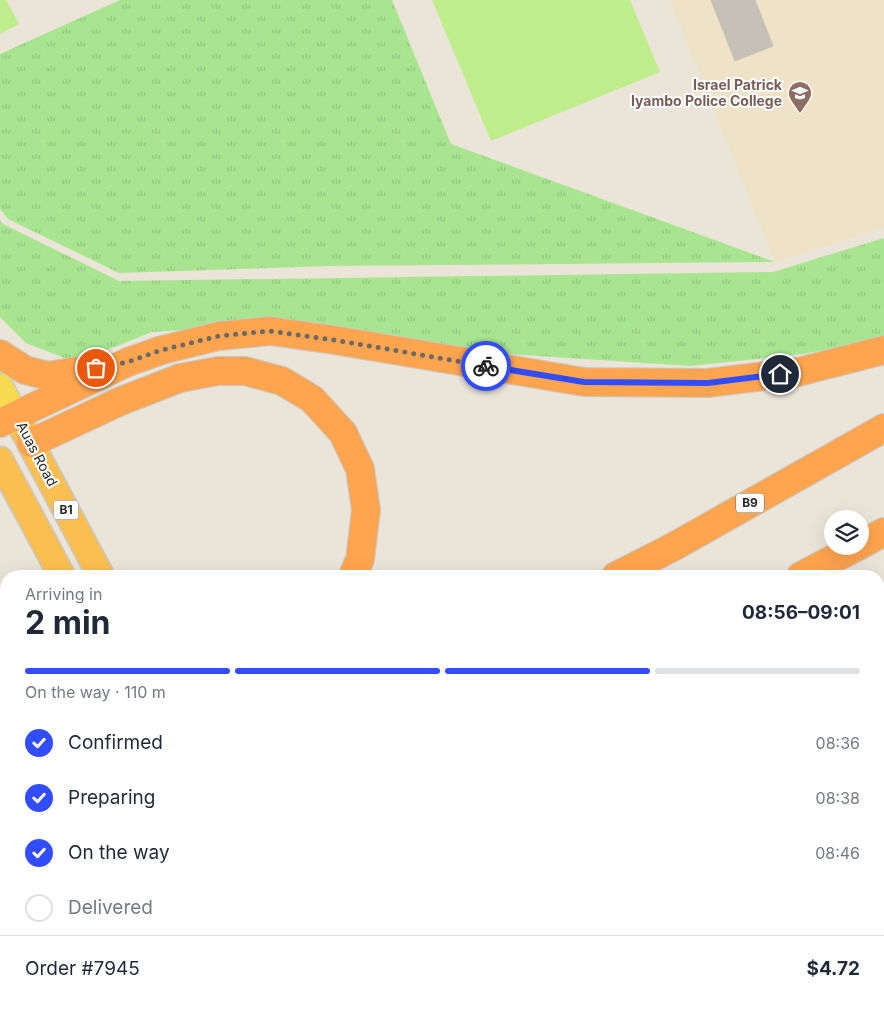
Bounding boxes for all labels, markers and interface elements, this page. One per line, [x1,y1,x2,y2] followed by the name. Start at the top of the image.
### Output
[631,76,783,109] place label: Israel Patrick Iyambo Police College
[787,80,813,114] school or university icon: Israel Patrick Iyambo Police College
[461,341,511,391] courier
[75,347,117,389] pin
[472,352,500,380] icon: bike
[759,353,801,395] pin
[82,354,110,382] icon: bag
[766,360,794,388] icon: home
[13,418,62,489] street label: Auas Road
[736,493,764,512] road number: B9
[54,500,78,520] road number: B1
[824,510,869,555] map controls
[824,510,869,555] button: layers
[25,584,102,604] text: Arriving in
[742,601,860,624] text: 08:56–09:01
[25,603,111,642] text: 2 min
[25,682,166,702] text: On the way · 110 m
[25,729,53,757] icon: check
[68,731,163,754] text: Confirmed
[816,733,860,753] text: 08:36
[25,784,53,812] icon: check
[68,786,155,809] text: Preparing
[816,788,860,808] text: 08:38
[25,839,53,867] icon: check
[68,841,170,864] text: On the way
[815,843,860,863] text: 08:46
[68,896,153,919] text: Delivered
[25,957,140,980] text: Order #7945
[806,957,860,980] text: $4.72

